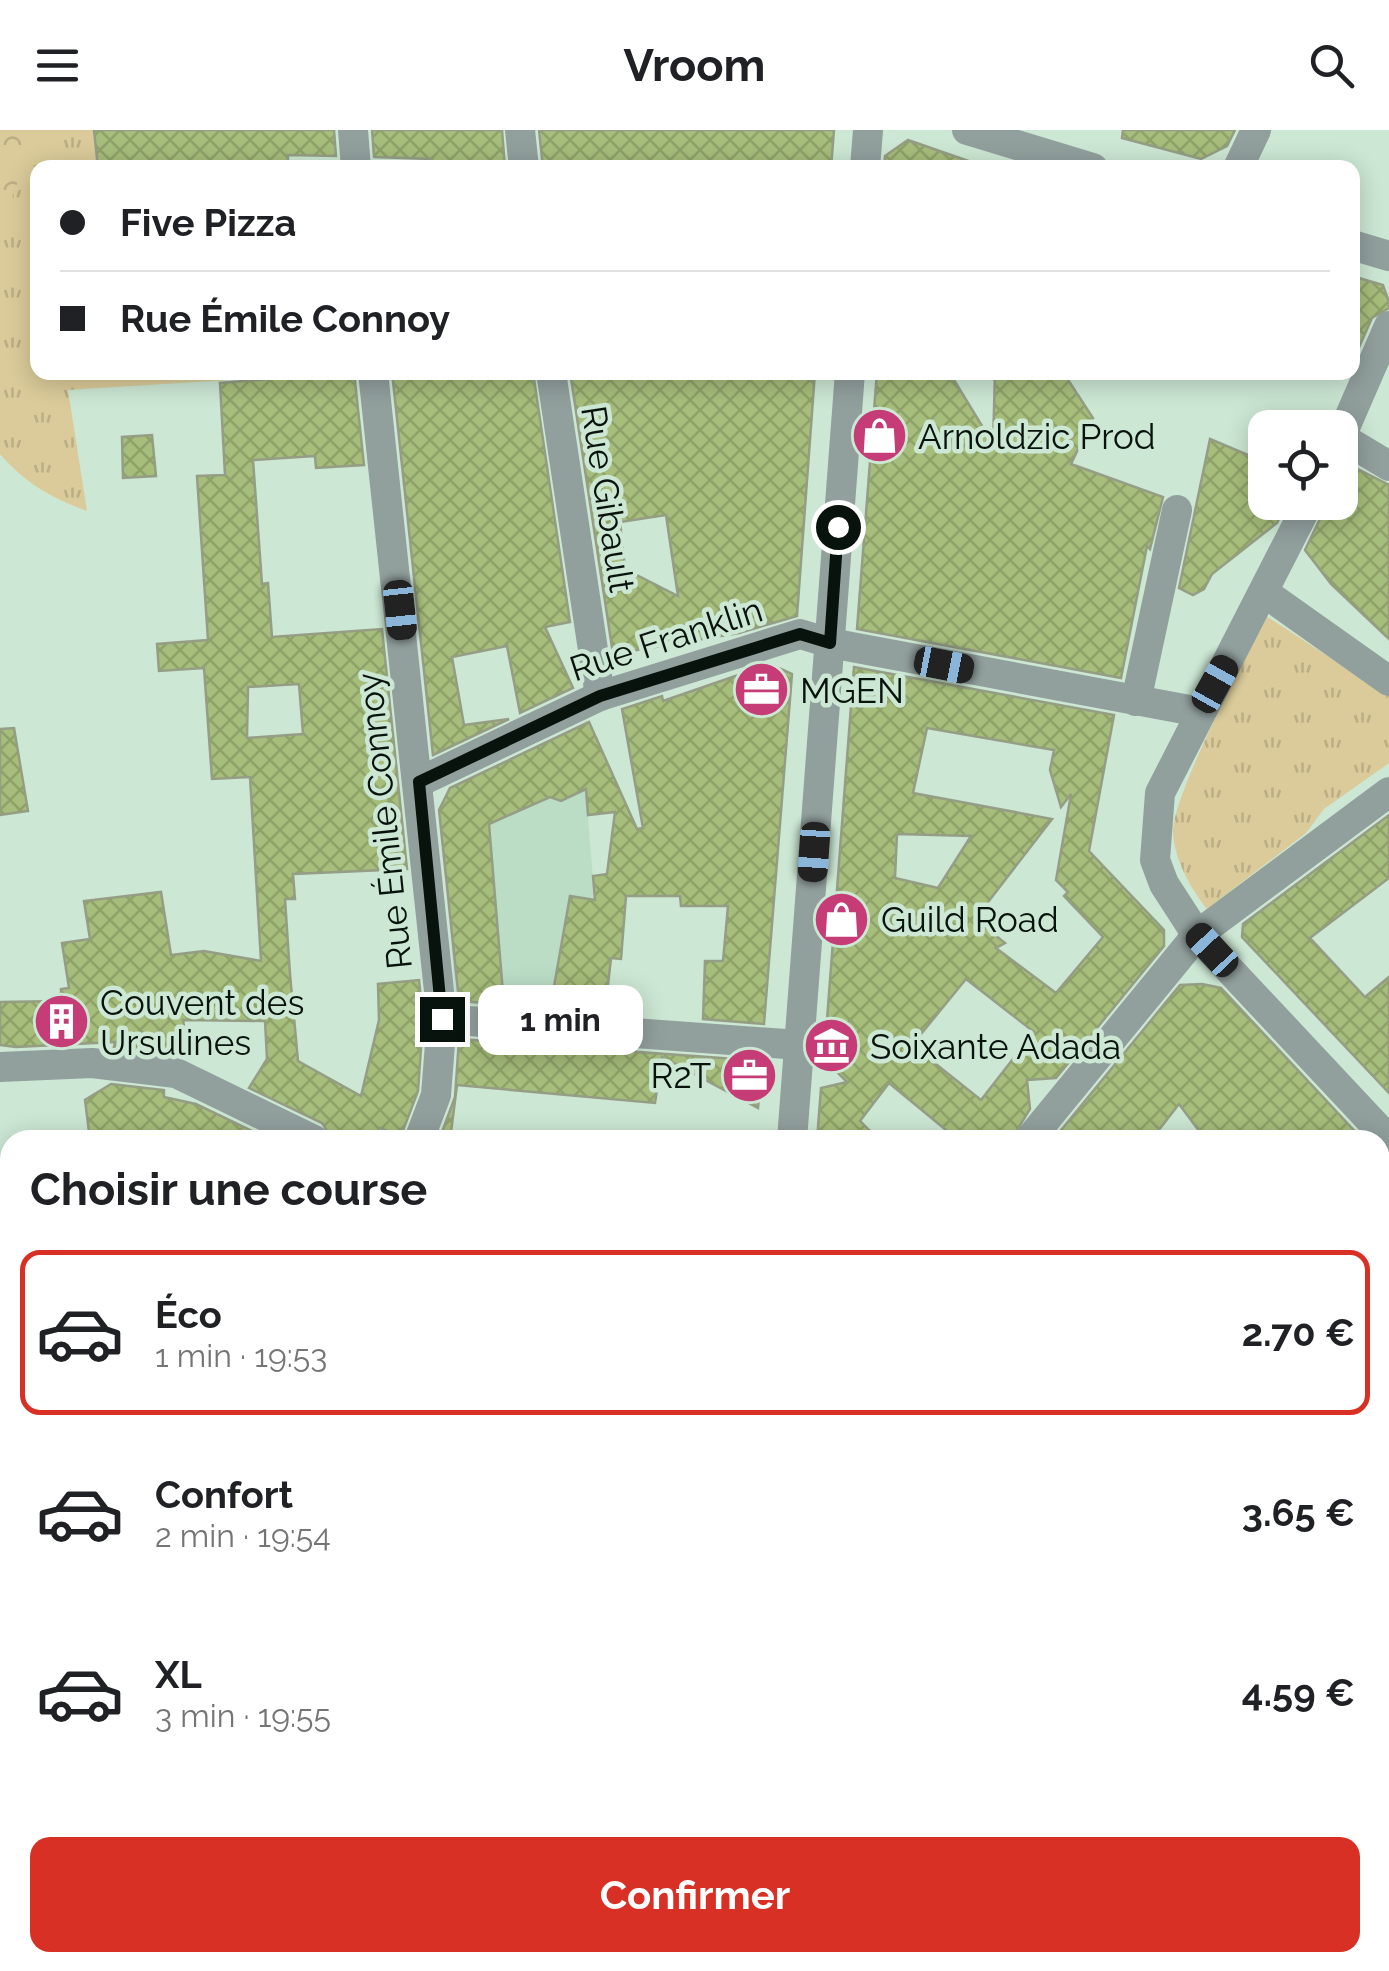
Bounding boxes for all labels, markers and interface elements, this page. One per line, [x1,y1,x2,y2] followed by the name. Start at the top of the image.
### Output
[30,38,85,93] icon: menu
[1304,38,1359,93] icon: search
[623,39,766,92] text: Vroom
[120,200,296,245] text: Five Pizza
[120,296,450,341] text: Rue Émile Connoy
[573,403,643,595] street label: Rue Gibault
[849,406,909,466] shop icon: Arnoldzic Prod
[1248,410,1358,520] map controls
[1248,410,1358,520] button: locate
[918,416,1156,457] place label: Arnoldzic Prod
[816,505,861,550] route start
[382,579,418,641] car
[565,589,767,689] street label: Rue Franklin
[912,645,976,685] car
[1187,650,1243,718] car
[731,660,791,720] office icon: MGEN
[800,670,904,711] place label: MGEN
[348,671,420,971] street label: Rue Émile Connoy
[797,821,831,883] car
[812,889,872,949] shop icon: Guild Road
[881,899,1059,940] place label: Guild Road
[1181,918,1243,982] car
[100,982,304,1063] place label: Couvent des Ursulines
[477,984,642,1054] callout: 1 min
[31,992,91,1052] building icon: Couvent des Ursulines
[420,997,465,1042] route end
[520,1001,601,1038] text: 1 min
[801,1016,861,1076] museum icon: Soixante Adada
[870,1026,1121,1067] place label: Soixante Adada
[720,1045,780,1105] office icon: R2T
[651,1055,711,1096] place label: R2T
[30,1163,427,1216] text: Choisir une course
[35,1288,125,1378] icon: car
[155,1292,222,1337] text: Éco
[1242,1310,1355,1355] text: 2.70 €
[155,1337,327,1374] text: 1 min · 19:53
[35,1468,125,1558] icon: car
[155,1472,293,1517] text: Confort
[1242,1490,1355,1535] text: 3.65 €
[155,1517,331,1554] text: 2 min · 19:54
[35,1648,125,1738] icon: car
[155,1652,202,1697] text: XL
[1242,1670,1355,1715] text: 4.59 €
[155,1697,331,1734] text: 3 min · 19:55
[30,1837,1360,1952] button: Confirmer

